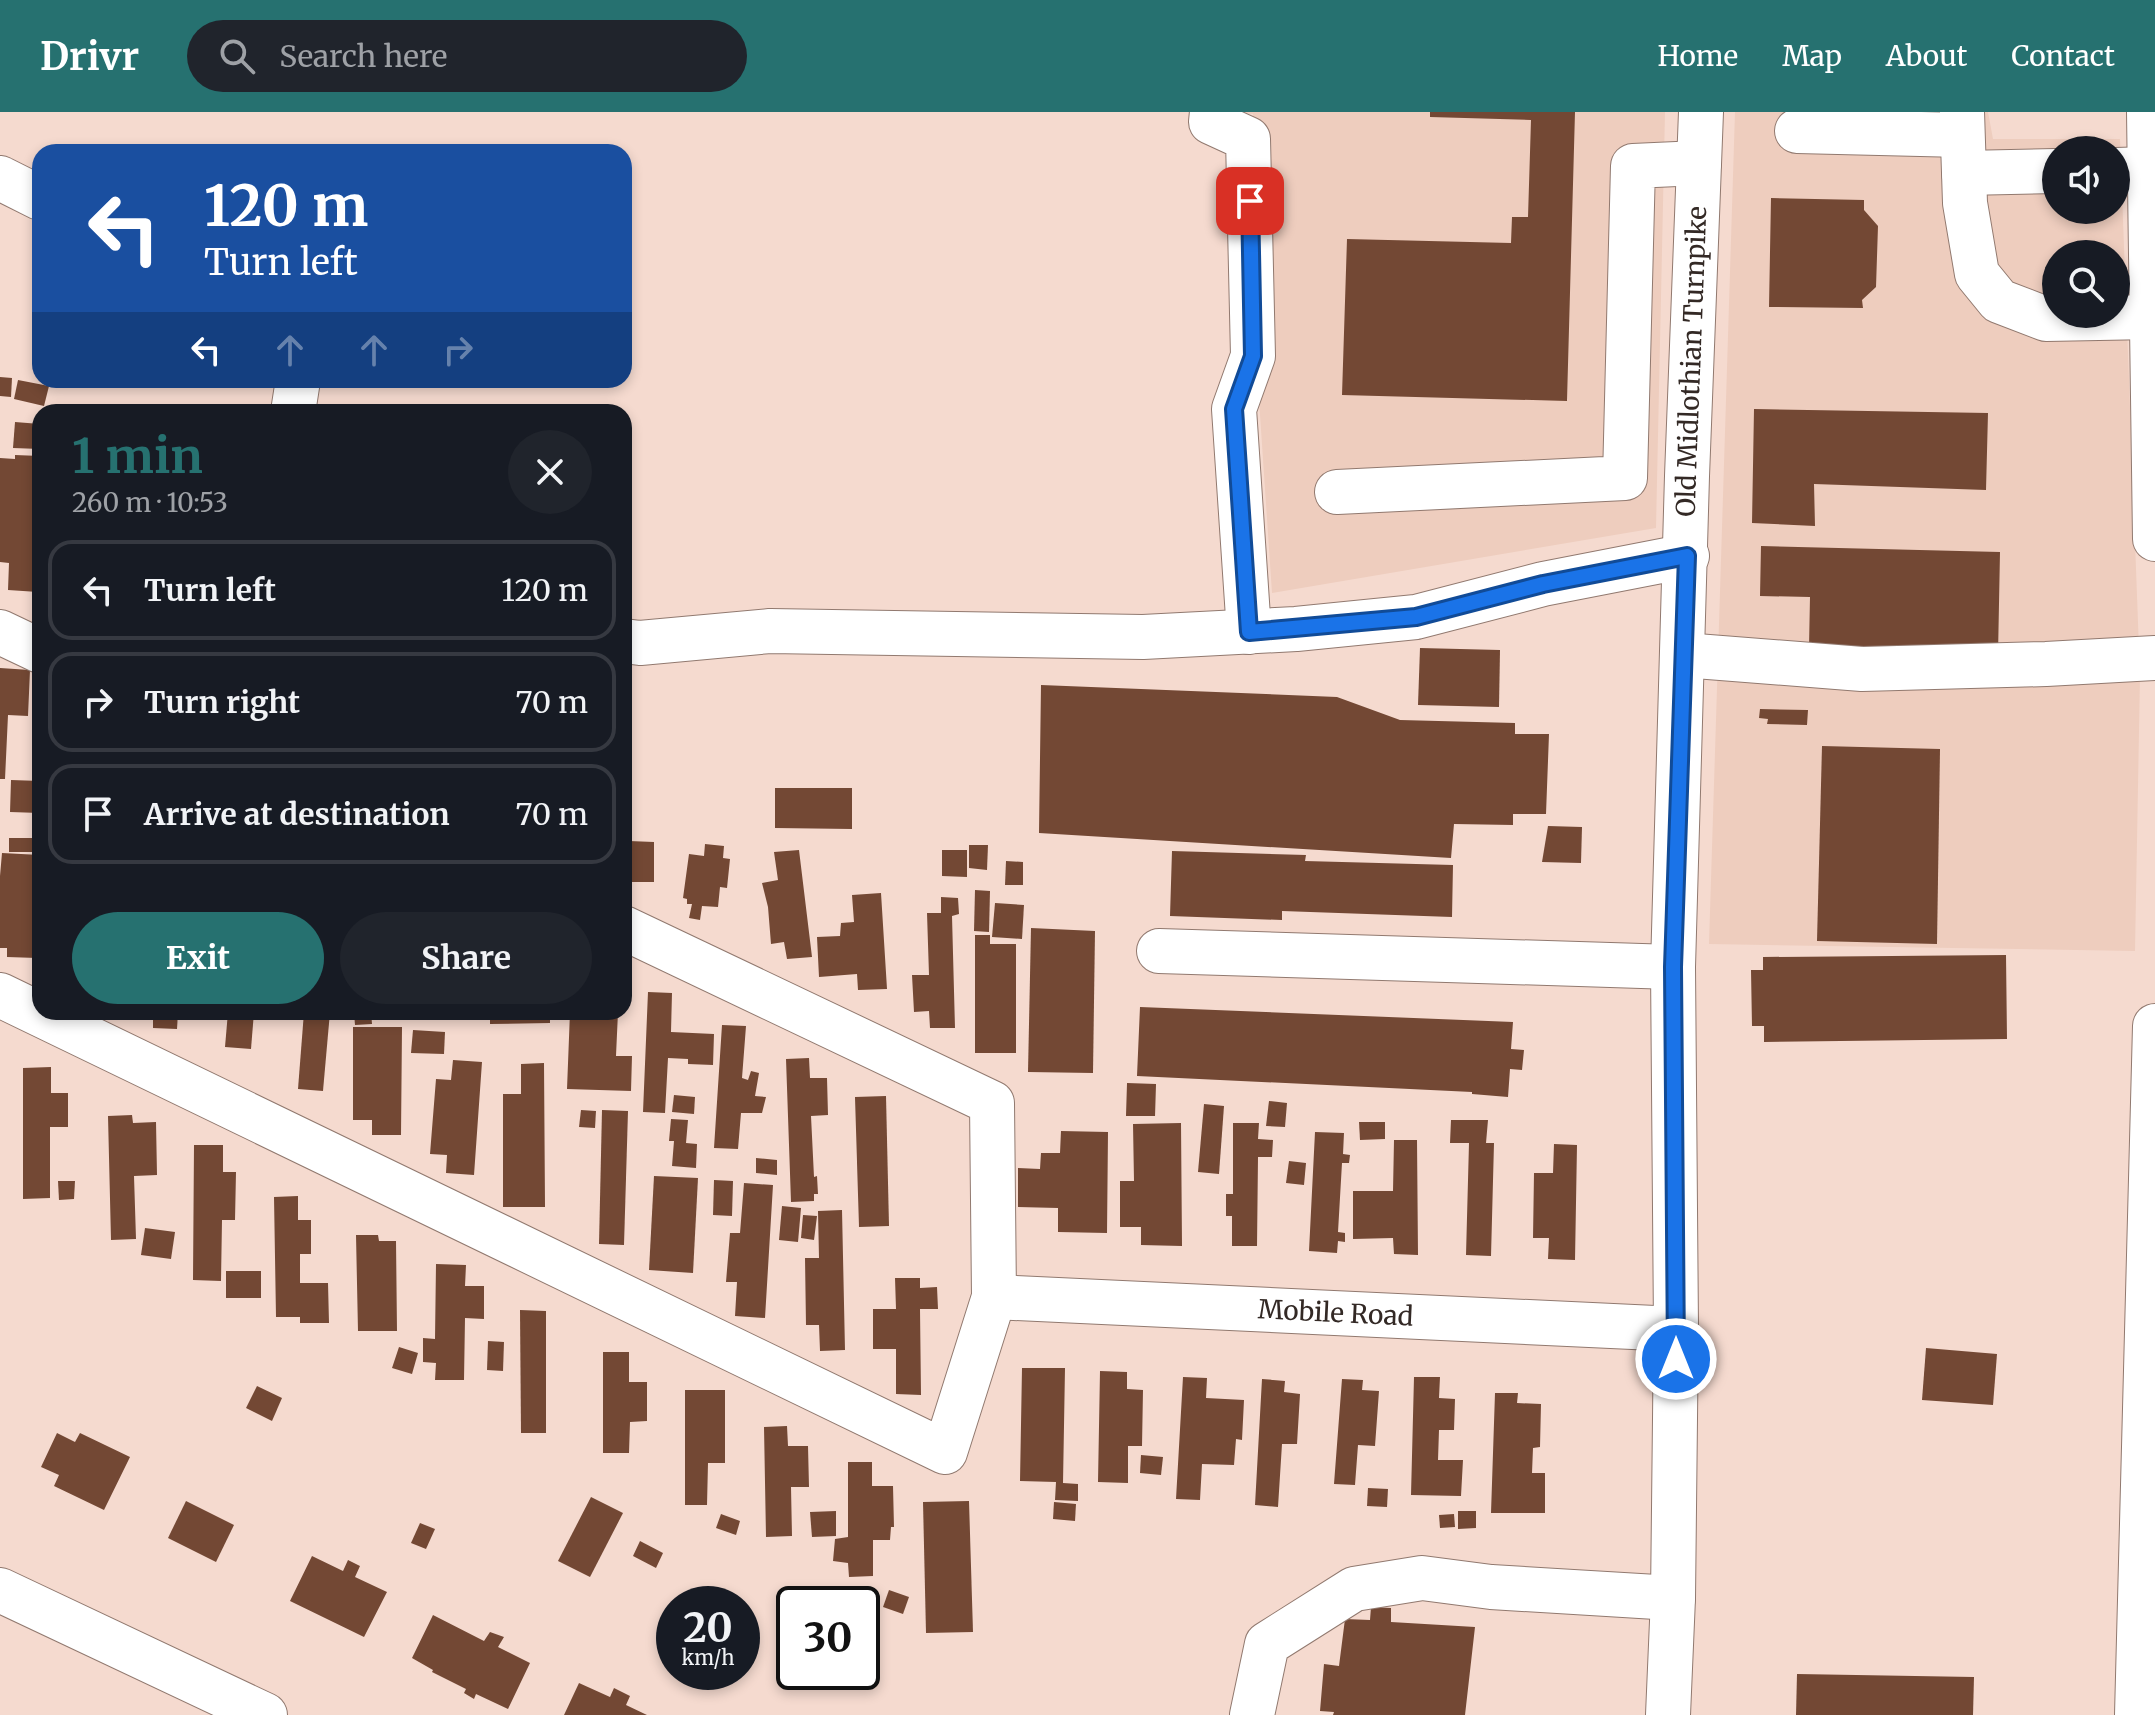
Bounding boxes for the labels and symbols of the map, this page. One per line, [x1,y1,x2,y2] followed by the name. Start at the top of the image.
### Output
[1216,167,1284,235] pin
[1669,205,1713,517] street label: Old Midlothian Turnpike
[1257,1292,1414,1333] street label: Mobile Road
[1634,1317,1718,1401] position arrow
[776,1586,880,1690] speed limit sign: 30

